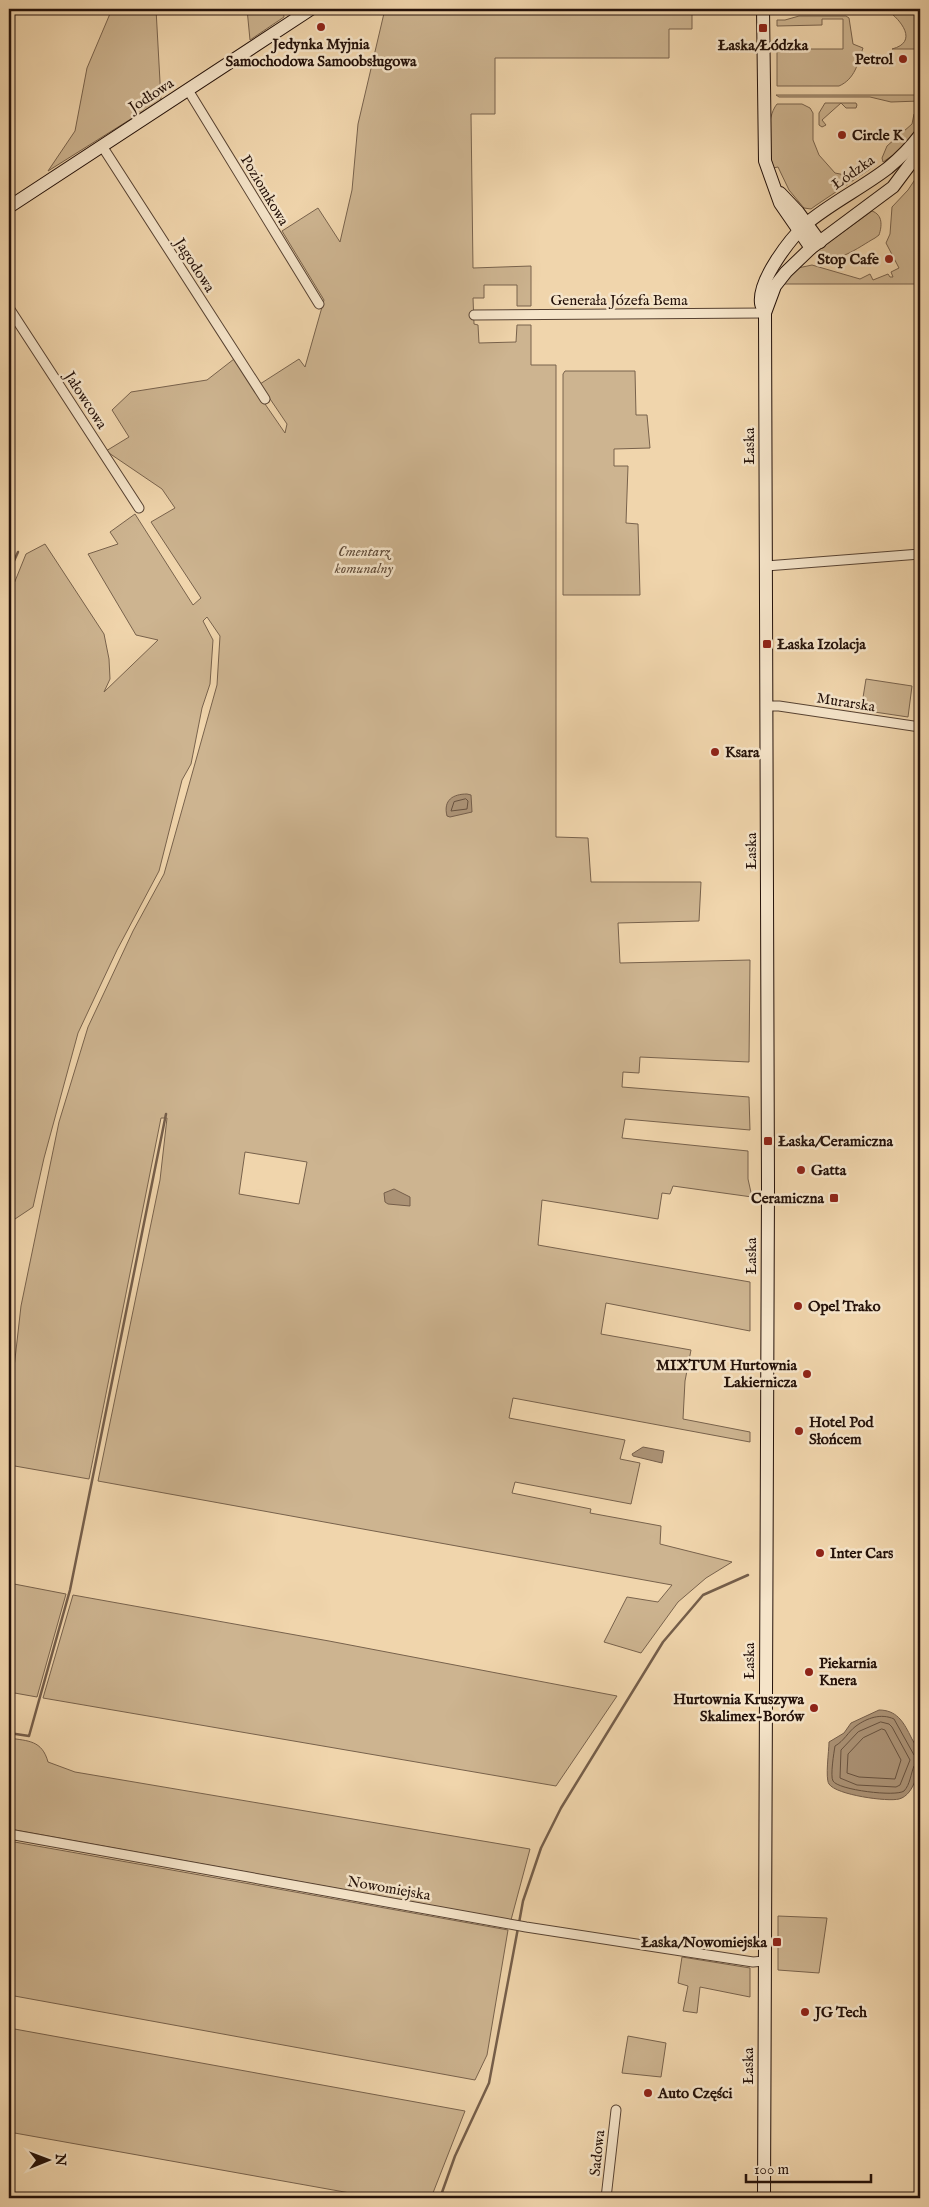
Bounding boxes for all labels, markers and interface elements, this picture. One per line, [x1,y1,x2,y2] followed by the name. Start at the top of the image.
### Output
[315,21,327,33] marker: Jedynka Myjnia Samochodowa Samoobsługowa
[757,22,769,34] marker: Łaska/Łódzka
[225,35,417,71] place label: Jedynka Myjnia Samochodowa Samoobsługowa
[718,36,809,55] place label: Łaska/Łódzka
[855,50,894,69] place label: Petrol
[897,53,909,65] marker: Petrol
[123,74,178,118] street label: Jodłowa
[852,126,905,145] place label: Circle K
[836,129,848,141] marker: Circle K
[828,150,879,194] street label: Łódzka
[236,151,293,230] street label: Poziomkowa
[169,233,219,296] street label: Jagodowa
[817,250,879,269] place label: Stop Cafe
[883,253,895,265] marker: Stop Cafe
[550,291,688,310] street label: Generała Józefa Bema
[59,366,111,433] street label: Jałowcowa
[740,427,759,464] street label: Łaska
[334,542,394,578] park label: Cmentarz komunalny
[777,635,866,654] place label: Łaska Izolacja
[761,638,773,650] marker: Łaska Izolacja
[815,688,877,717] street label: Murarska
[725,743,760,762] place label: Ksara
[709,746,721,758] marker: Ksara
[742,832,761,869] street label: Łaska
[778,1132,894,1151] place label: Łaska/Ceramiczna
[762,1135,774,1147] marker: Łaska/Ceramiczna
[811,1161,847,1180] place label: Gatta
[795,1164,807,1176] marker: Gatta
[751,1189,825,1208] place label: Ceramiczna
[828,1192,840,1204] marker: Ceramiczna
[742,1237,761,1274] street label: Łaska
[808,1297,881,1316] place label: Opel Trako
[792,1300,804,1312] marker: Opel Trako
[656,1356,798,1392] place label: MIXTUM Hurtownia Lakiernicza
[801,1368,813,1380] marker: MIXTUM Hurtownia Lakiernicza
[809,1413,875,1449] place label: Hotel Pod Słońcem
[793,1425,805,1437] marker: Hotel Pod Słońcem
[830,1544,894,1563] place label: Inter Cars
[814,1547,826,1559] marker: Inter Cars
[740,1642,759,1679] street label: Łaska
[819,1654,878,1690] place label: Piekarnia Knera
[803,1666,815,1678] marker: Piekarnia Knera
[673,1690,805,1726] place label: Hurtownia Kruszywa Skalimex-Borów
[808,1702,820,1714] marker: Hurtownia Kruszywa Skalimex-Borów
[346,1872,432,1905] street label: Nowomiejska
[641,1933,768,1952] place label: Łaska/Nowomiejska
[771,1936,783,1948] marker: Łaska/Nowomiejska
[813,2003,868,2022] place label: JG Tech
[799,2006,811,2018] marker: JG Tech
[739,2047,758,2084] street label: Łaska
[657,2084,733,2103] place label: Auto Części
[642,2087,654,2099] marker: Auto Części
[586,2128,609,2177] street label: Sadowa
[22,2134,72,2184] north arrow
[746,2152,872,2184] scale bar
[51,2153,69,2166] text: N
[754,2160,790,2179] text: 100 m

